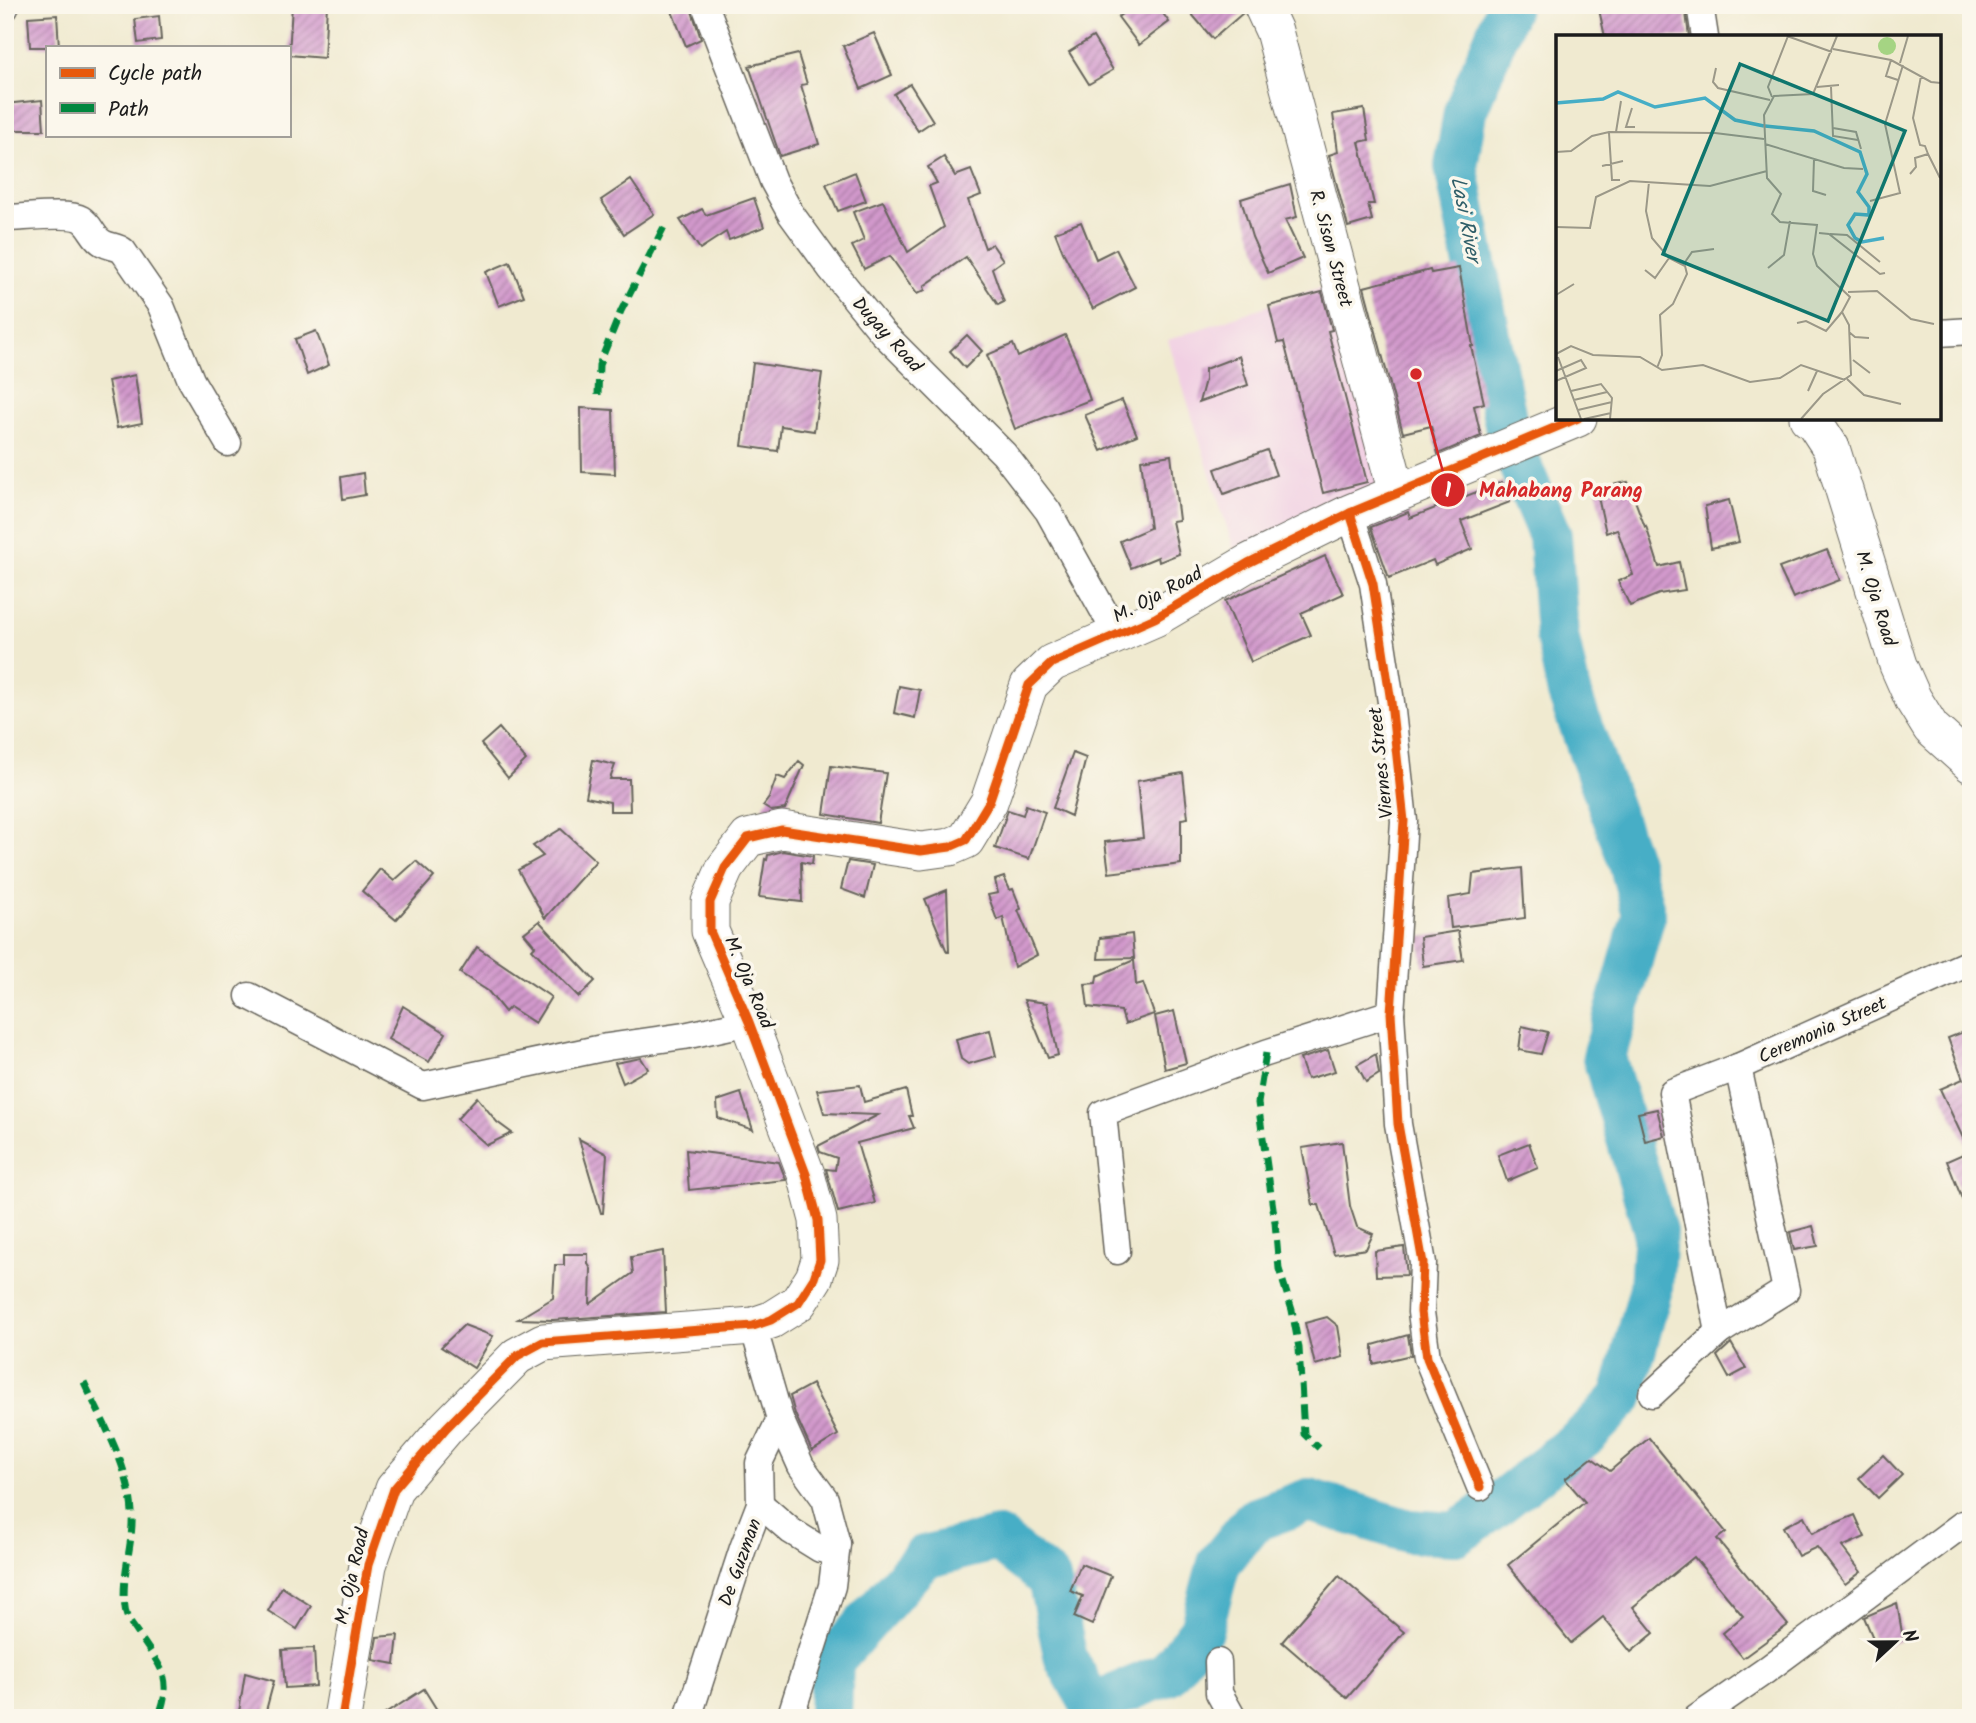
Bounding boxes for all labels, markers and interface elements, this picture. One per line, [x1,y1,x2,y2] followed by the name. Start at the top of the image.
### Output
[1556,35,1941,420] inset map
[46,46,290,136] legend
[108,58,202,91] text: Cycle path
[108,94,149,127] text: Path
[1440,174,1490,269] water label: Lasi River
[1300,186,1360,311] street label: R. Sison Street
[844,290,929,381] street label: Dugay Road
[1430,469,1657,511] callout: Mahabang Parang
[1445,475,1452,508] text: 1
[1479,475,1643,508] text: Mahabang Parang
[1846,547,1904,650] street label: M. Oja Road
[1108,559,1209,632] street label: M. Oja Road
[1361,705,1403,820] street label: Viernes Street
[715,932,781,1034] street label: M. Oja Road
[1754,989,1892,1073] street label: Ceremonia Street
[711,1514,771,1611] street label: De Guzman
[327,1525,379,1628] street label: M. Oja Road
[1860,1608,1930,1678] north arrow
[1893,1625,1925,1648] text: N

